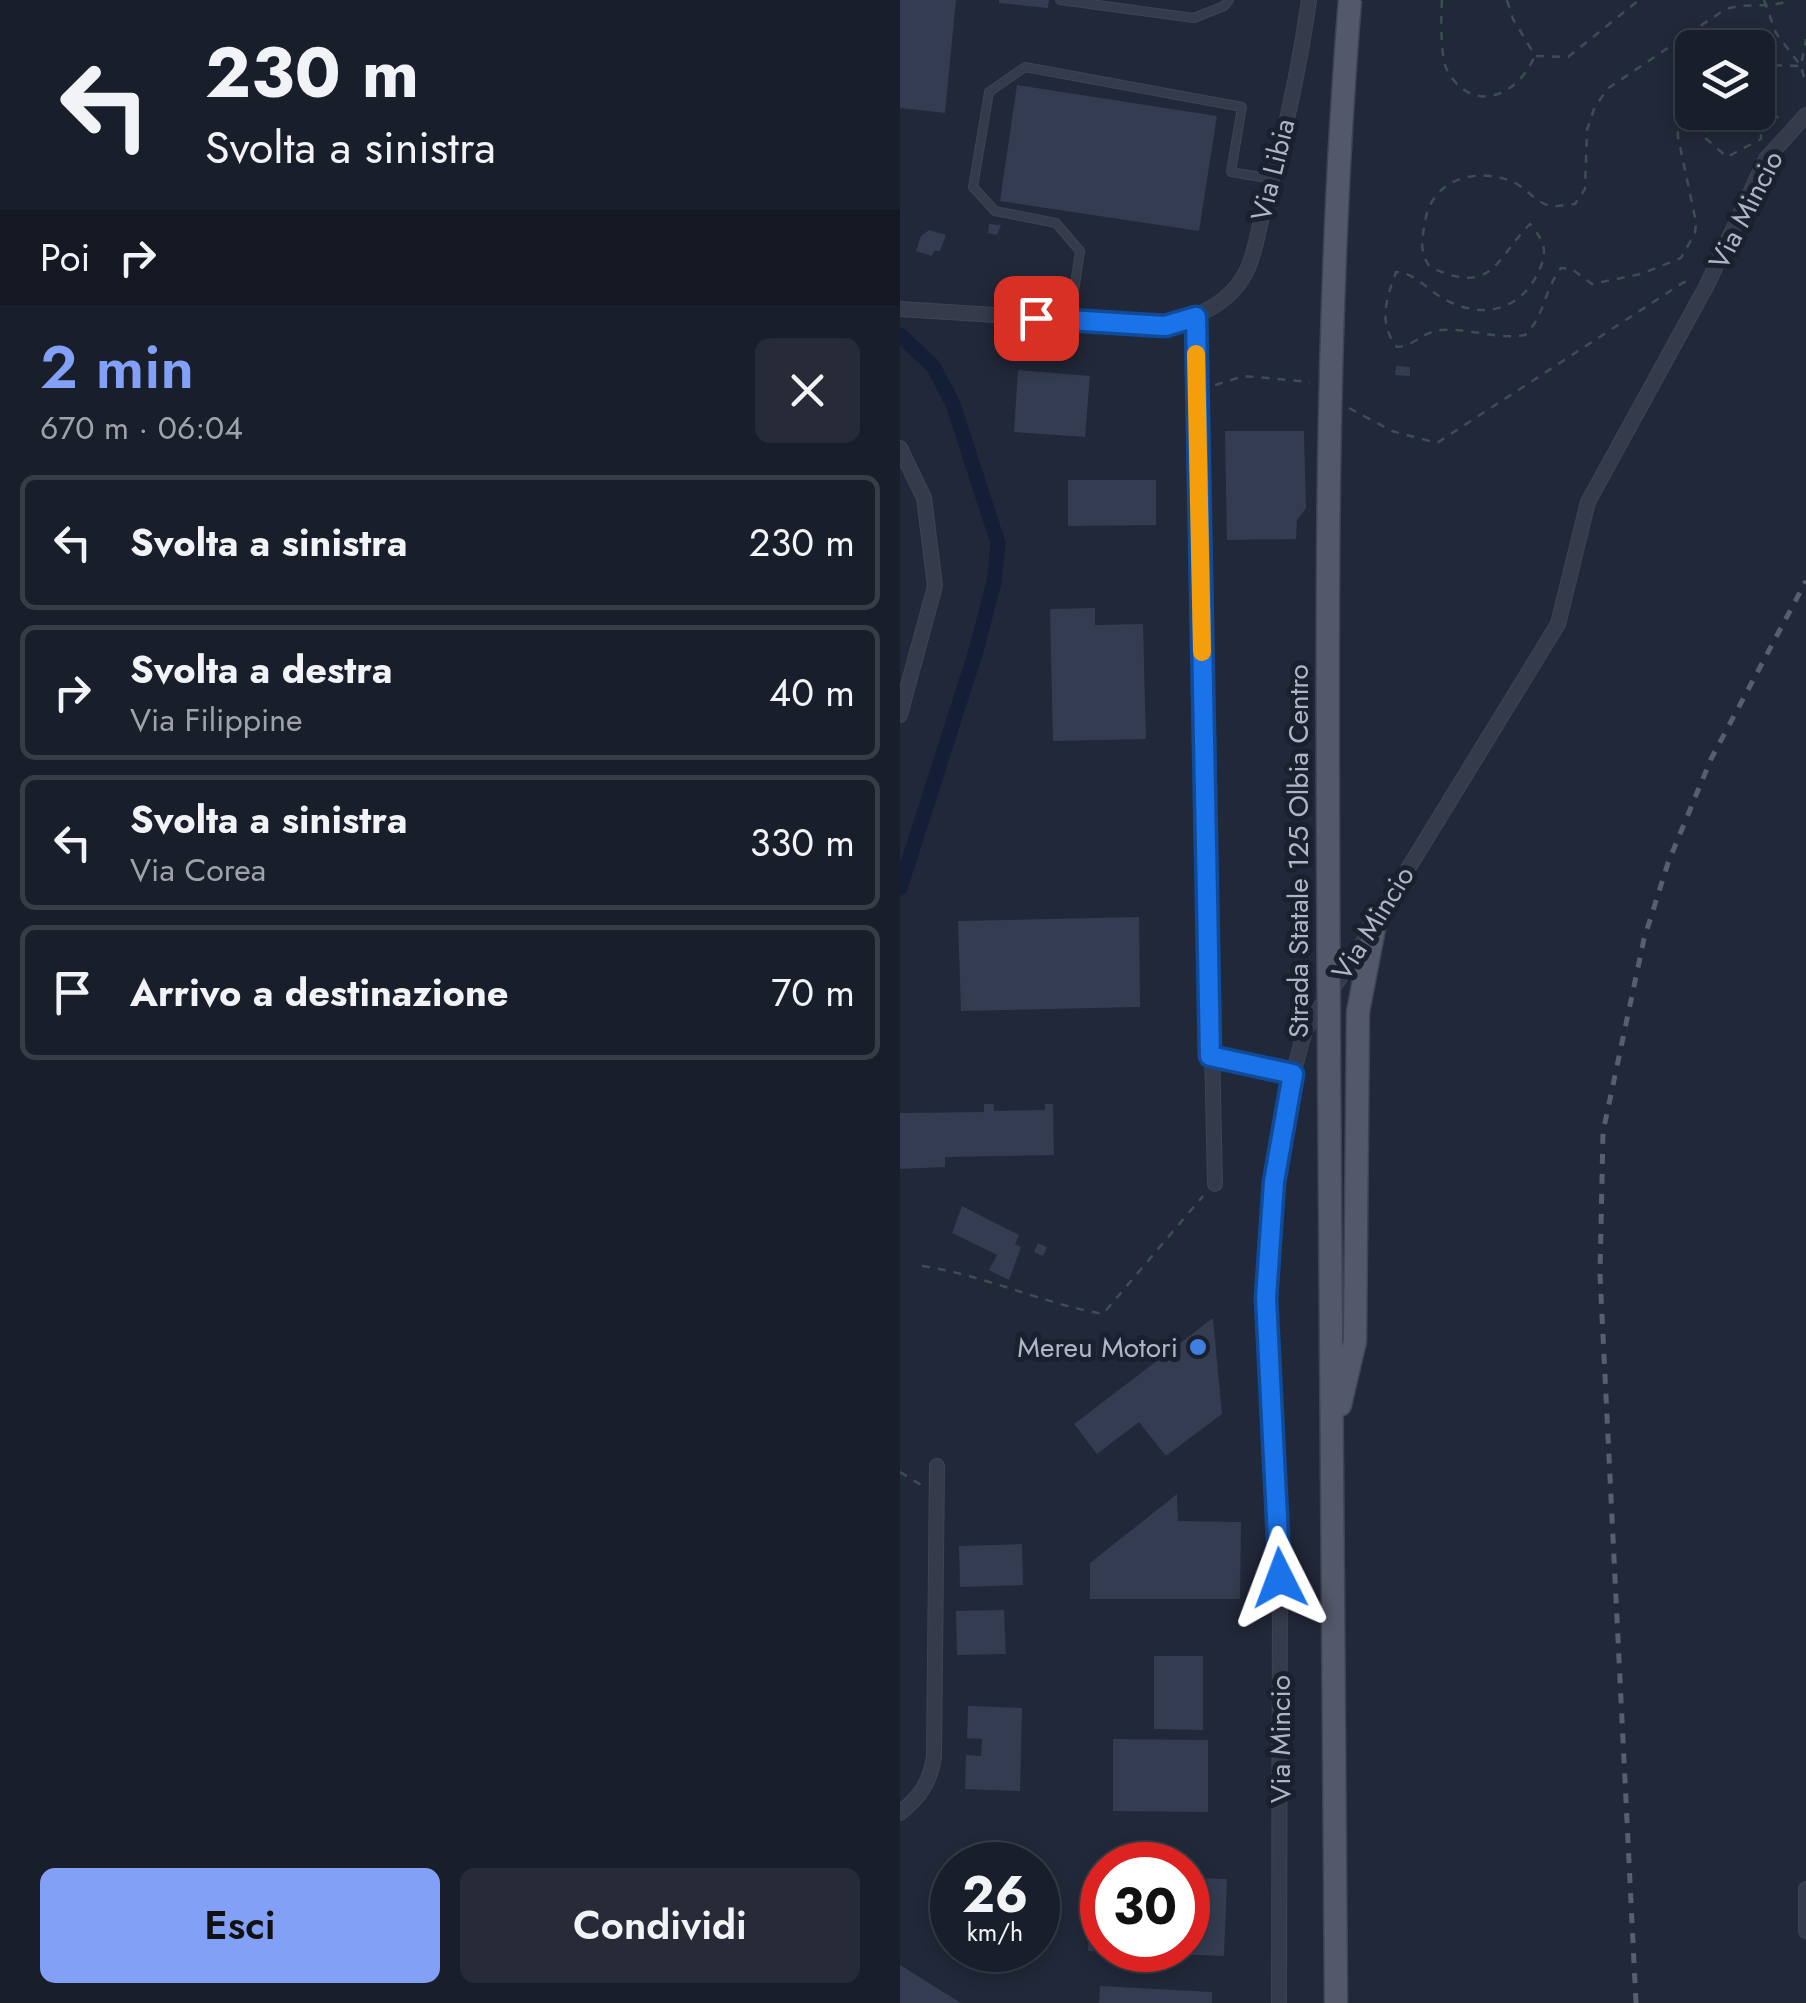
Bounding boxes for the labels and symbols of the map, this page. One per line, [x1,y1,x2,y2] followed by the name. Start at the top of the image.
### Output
[1241,114,1305,226] street label: Via Libia
[1699,144,1793,276] street label: Via Mincio
[994,276,1079,361] pin
[1278,664,1319,1038] street label: Strada Statale 125 Olbia Centro
[1322,858,1424,988] street label: Via Mincio
[1017,1327,1178,1368] place label: Mereu Motori
[1187,1336,1209,1358] marker: Mereu Motori
[1228,1526,1332,1630] position arrow
[1260,1675,1301,1803] street label: Via Mincio
[1080,1842,1210,1972] speed limit sign: 30

